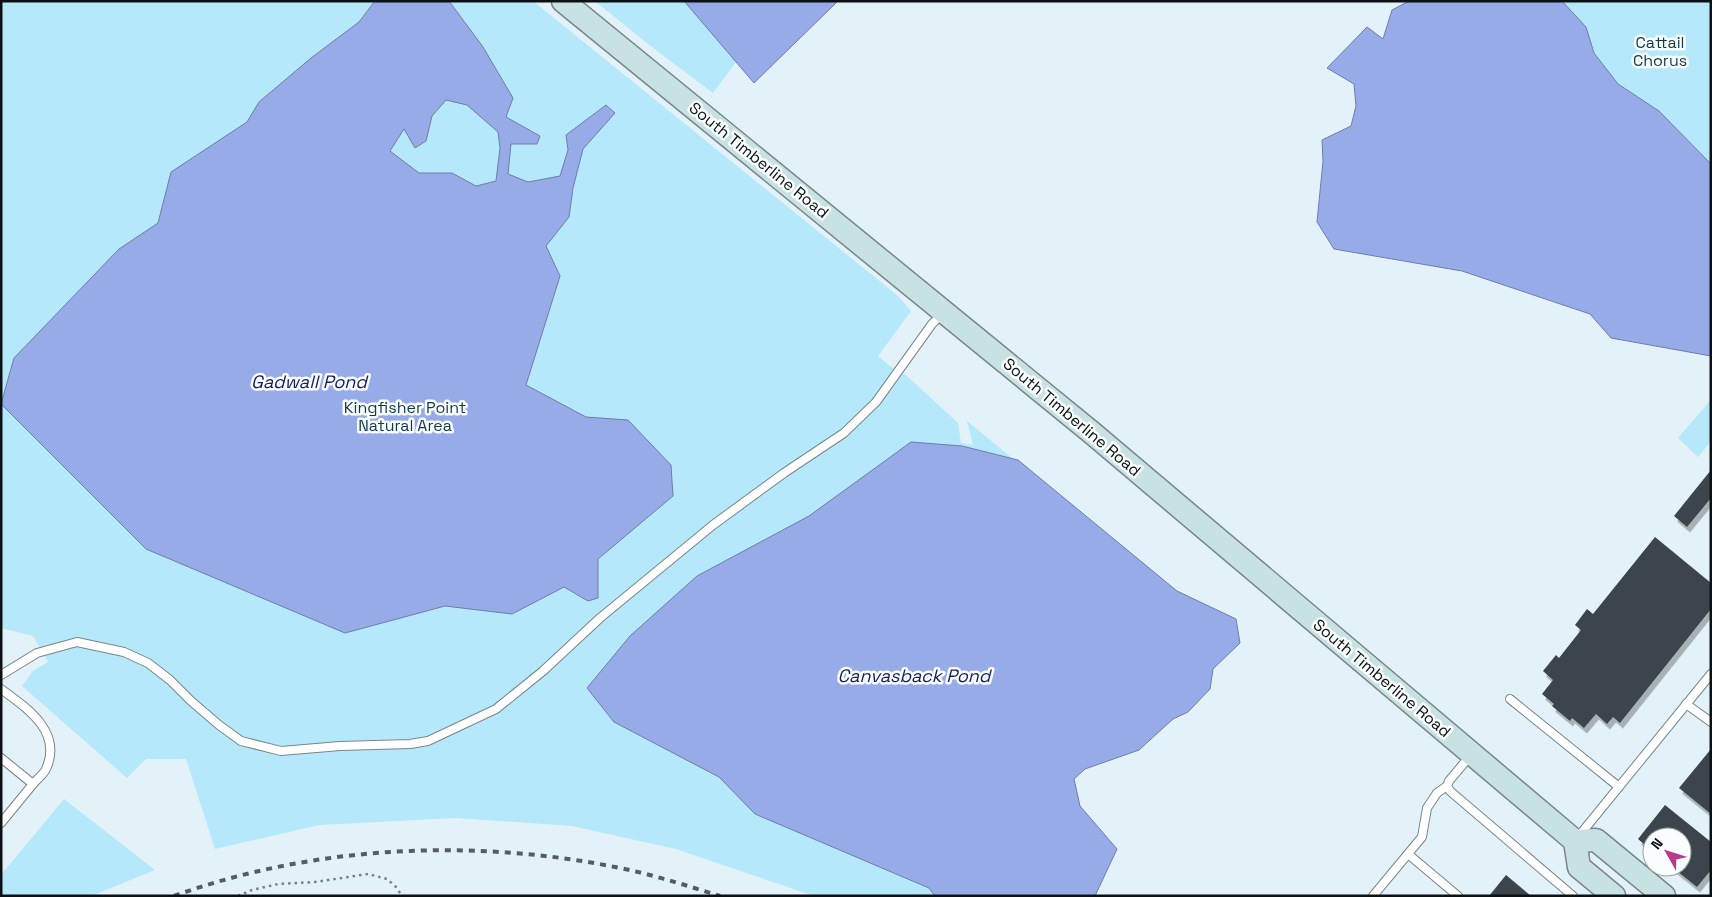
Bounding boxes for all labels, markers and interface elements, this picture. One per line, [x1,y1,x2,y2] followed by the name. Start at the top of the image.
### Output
[1633,32,1687,71] park label: Cattail Chorus
[685,97,833,223] street label: South Timberline Road
[999,353,1145,481] street label: South Timberline Road
[251,370,369,393] water label: Gadwall Pond
[344,397,466,436] park label: Kingfisher Point Natural Area
[1309,614,1455,742] street label: South Timberline Road
[838,664,993,687] water label: Canvasback Pond
[1642,827,1692,877] north arrow
[1647,835,1667,853] text: N

